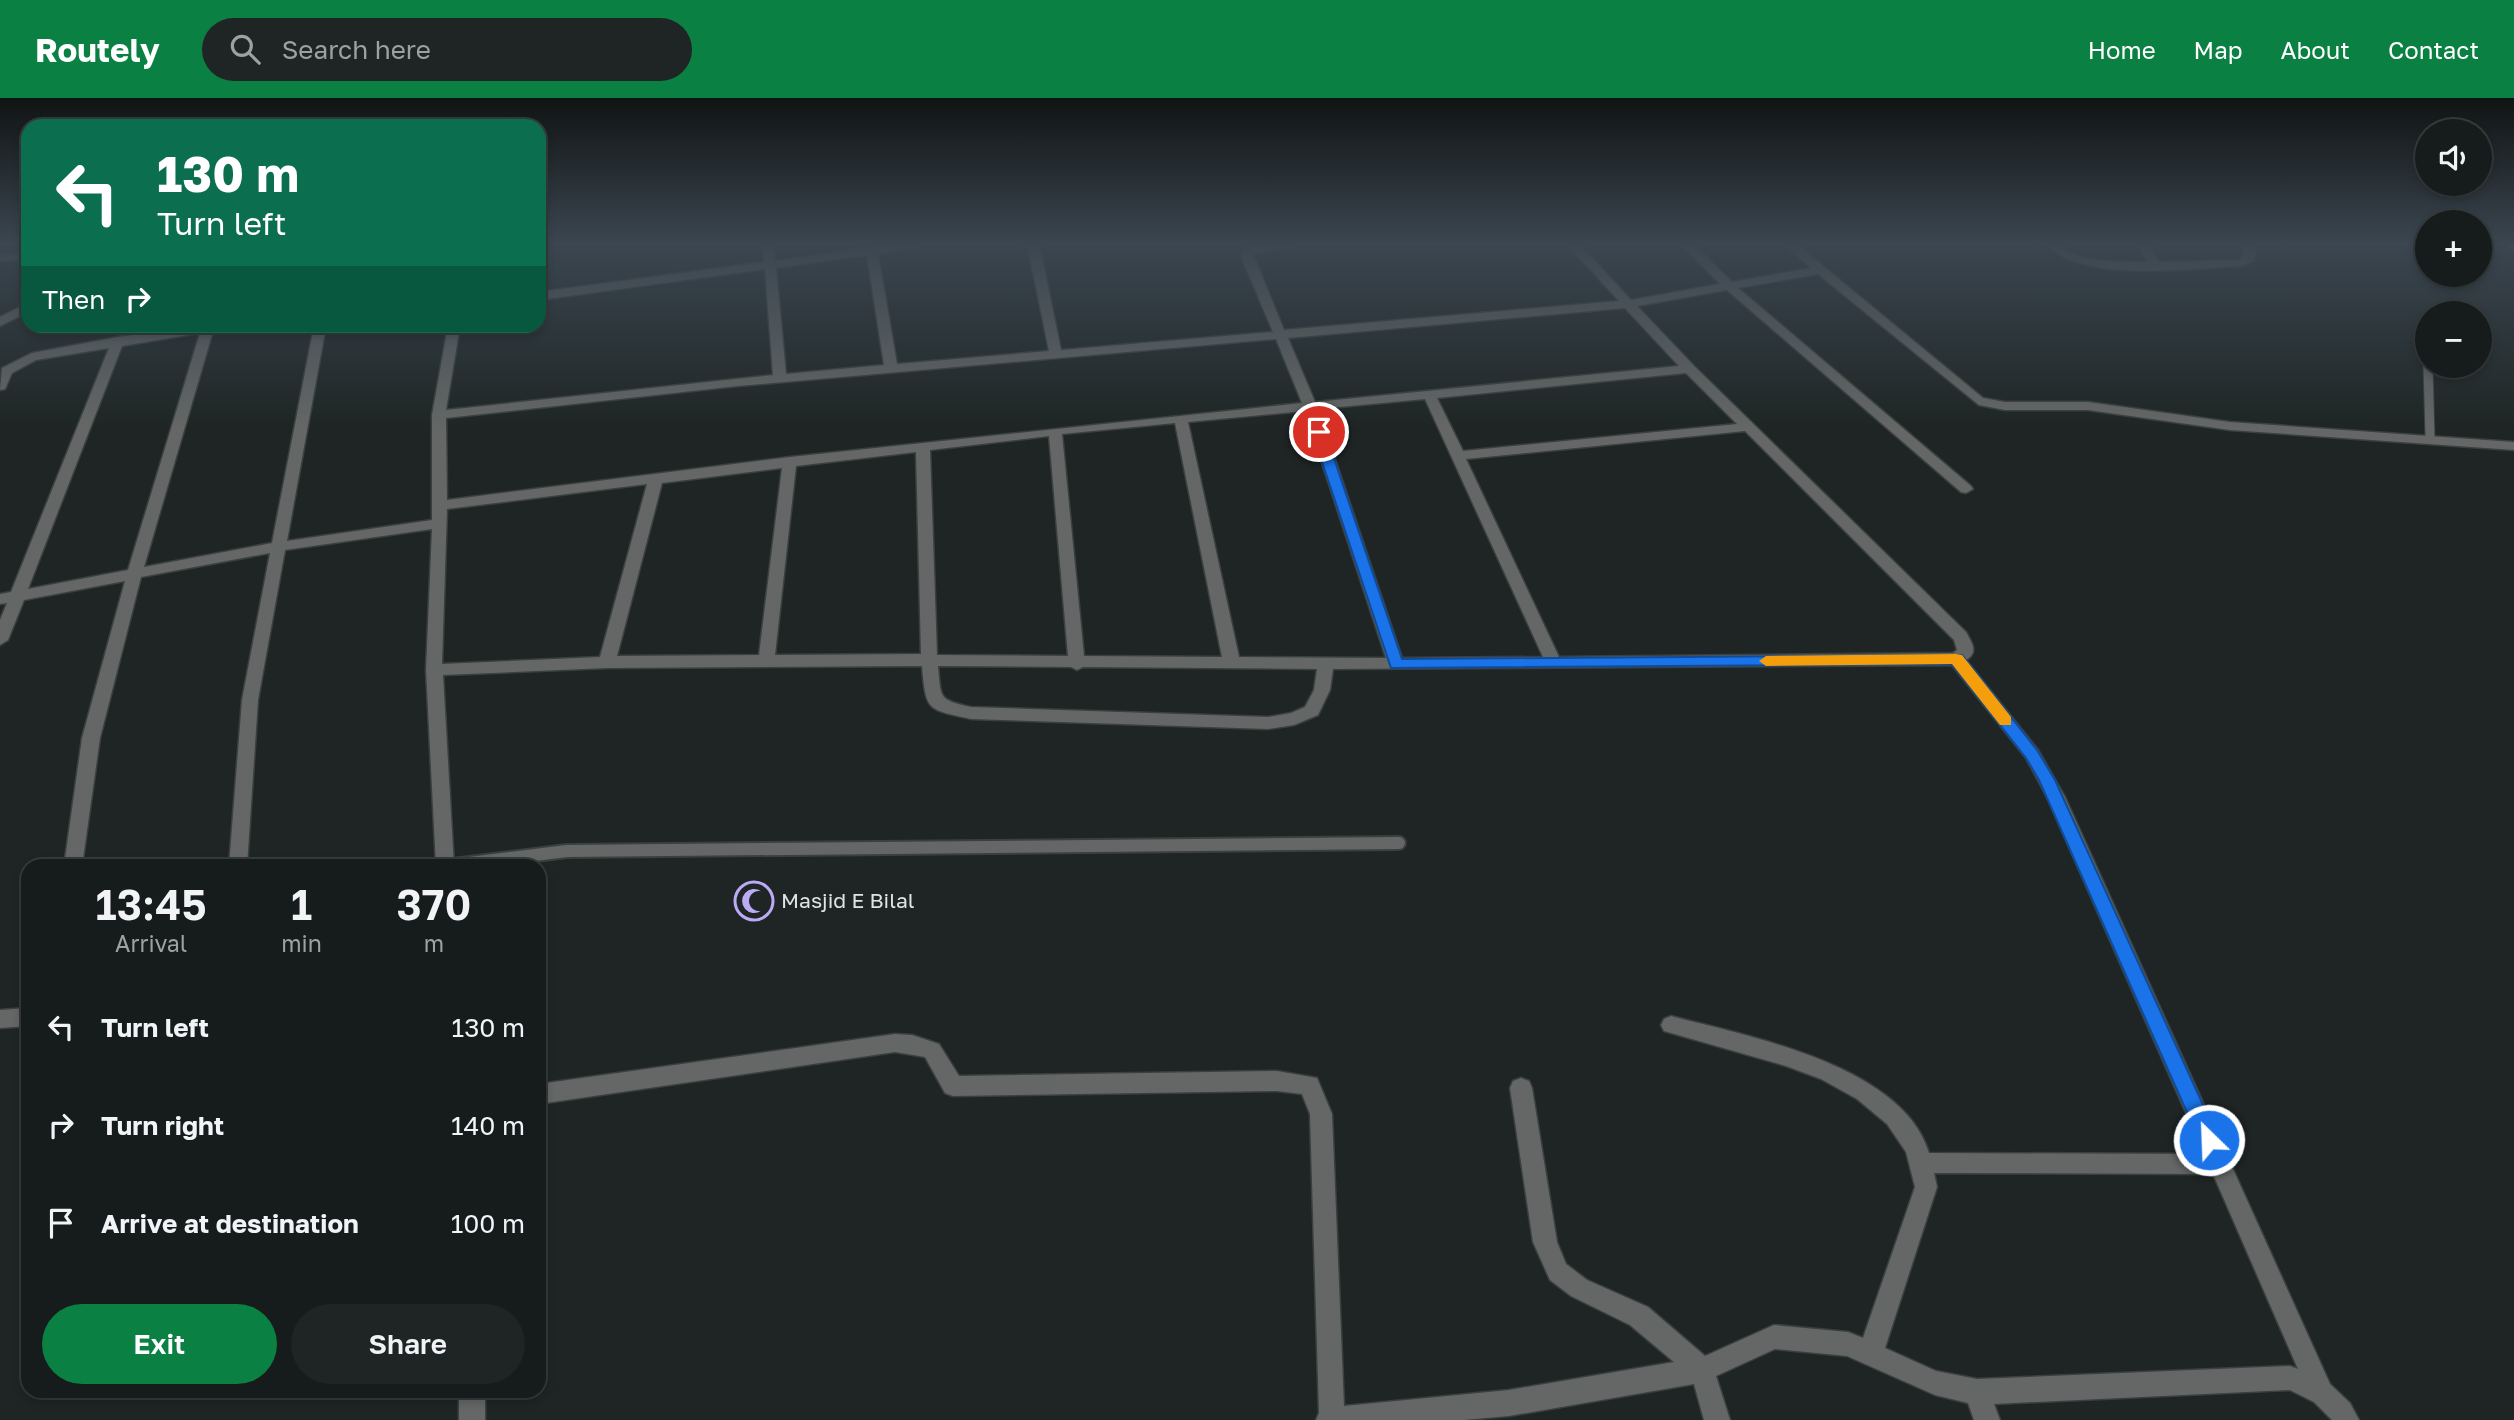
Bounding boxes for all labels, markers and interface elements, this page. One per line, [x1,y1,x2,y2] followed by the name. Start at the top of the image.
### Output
[202,18,692,81] search box
[35,30,160,69] text: Routely
[226,30,264,68] icon: search
[282,34,431,65] text: Search here
[2088,35,2156,64] text: Home
[2194,35,2243,64] text: Map
[2281,35,2350,64] text: About
[2388,35,2479,64] text: Contact
[2415,119,2492,378] map controls
[2415,119,2492,196] button: sound
[157,144,299,203] text: 130 m
[42,147,133,238] icon: left
[157,204,286,242] text: Turn left
[2415,210,2492,287] button: +
[119,280,157,318] icon: right
[42,284,105,315] text: Then
[2415,301,2492,378] button: −
[1289,402,1349,462] pin
[1300,413,1338,451] icon: arrive
[96,879,207,929] text: 13:45
[291,879,312,929] text: 1
[397,879,471,929] text: 370
[733,880,775,922] mosque icon: Masjid E Bilal
[781,887,915,913] place label: Masjid E Bilal
[115,929,187,957] text: Arrival
[281,929,322,957] text: min
[424,929,444,957] text: m
[42,1008,80,1046] icon: left
[101,1012,209,1043] text: Turn left
[452,1012,525,1043] text: 130 m
[2172,1103,2246,1177] position arrow
[42,1106,80,1144] icon: right
[101,1110,224,1141] text: Turn right
[451,1110,525,1141] text: 140 m
[42,1204,80,1242] icon: arrive
[101,1208,359,1239] text: Arrive at destination
[451,1208,525,1239] text: 100 m
[42,1304,277,1384] button: Exit
[291,1304,525,1384] button: Share

